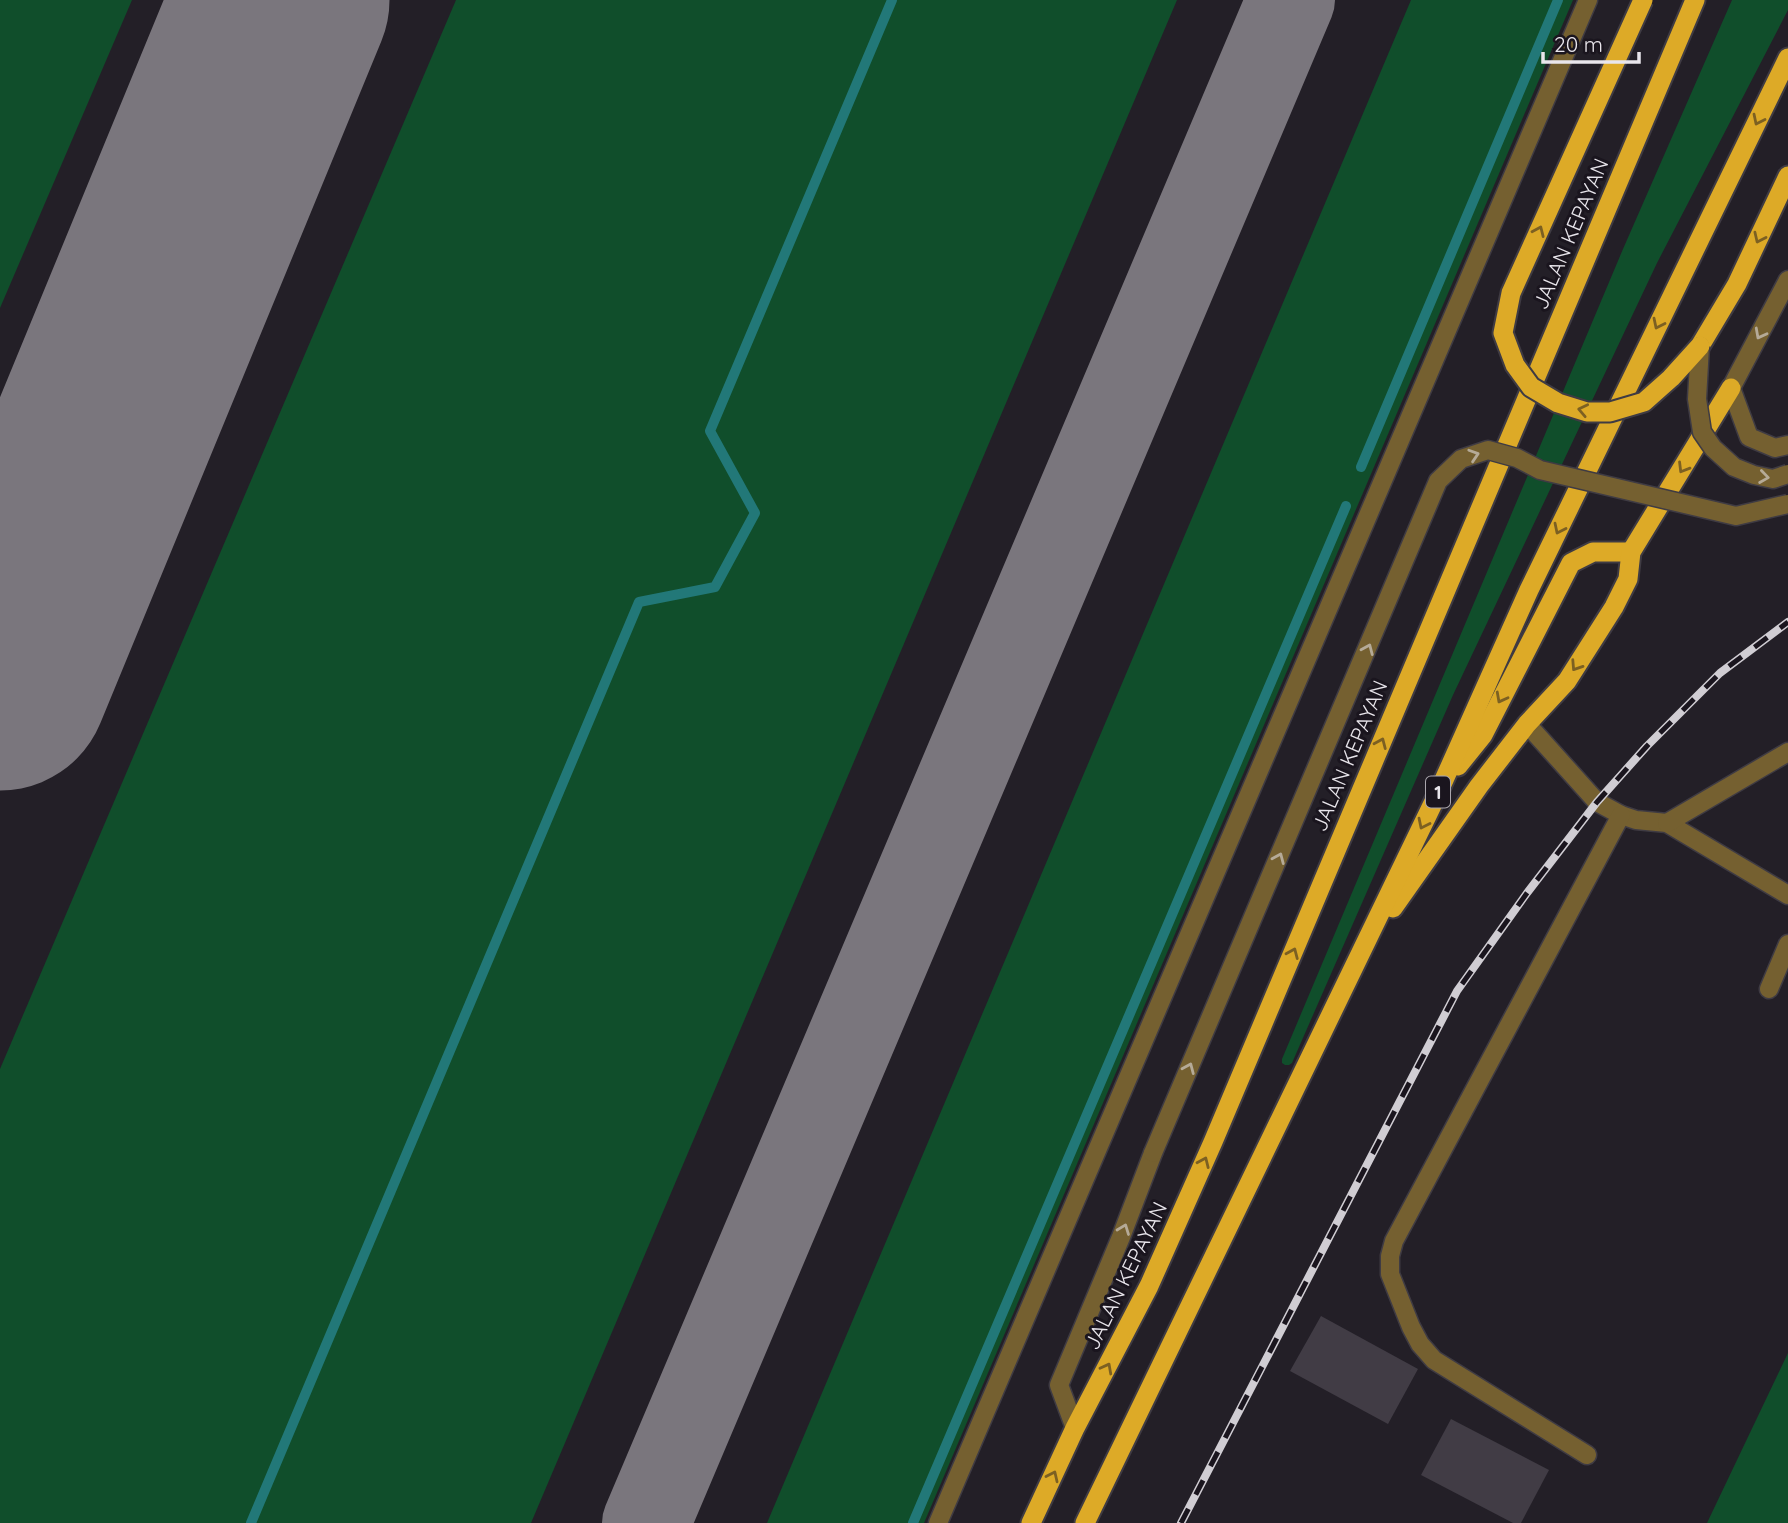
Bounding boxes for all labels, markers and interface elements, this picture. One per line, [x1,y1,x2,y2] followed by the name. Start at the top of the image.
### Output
[1543,21,1639,65] scale bar
[1554,31,1603,57] text: 20 m
[1752,113,1766,125] one-way arrow
[1527,154,1614,313] street label: JALAN KEPAYAN
[1531,226,1545,238] one-way arrow
[1753,230,1767,243] one-way arrow
[1653,317,1667,329] one-way arrow
[1754,327,1768,339] one-way arrow
[1578,403,1590,418] one-way arrow
[1468,449,1480,463] one-way arrow
[1678,460,1691,473] one-way arrow
[1758,469,1770,484] one-way arrow
[1553,522,1567,534] one-way arrow
[1359,644,1373,656] one-way arrow
[1572,658,1585,671] one-way arrow
[1306,676,1393,835] street label: JALAN KEPAYAN
[1496,691,1510,704] one-way arrow
[1372,738,1386,750] one-way arrow
[1426,776,1450,807] road number: 1
[1417,817,1431,829] one-way arrow
[1270,853,1284,865] one-way arrow
[1284,947,1298,959] one-way arrow
[1181,1062,1195,1074] one-way arrow
[1196,1157,1210,1169] one-way arrow
[1078,1197,1172,1354] street label: JALAN KEPAYAN
[1116,1223,1130,1235] one-way arrow
[1098,1362,1112,1375] one-way arrow
[1045,1470,1059,1483] one-way arrow

